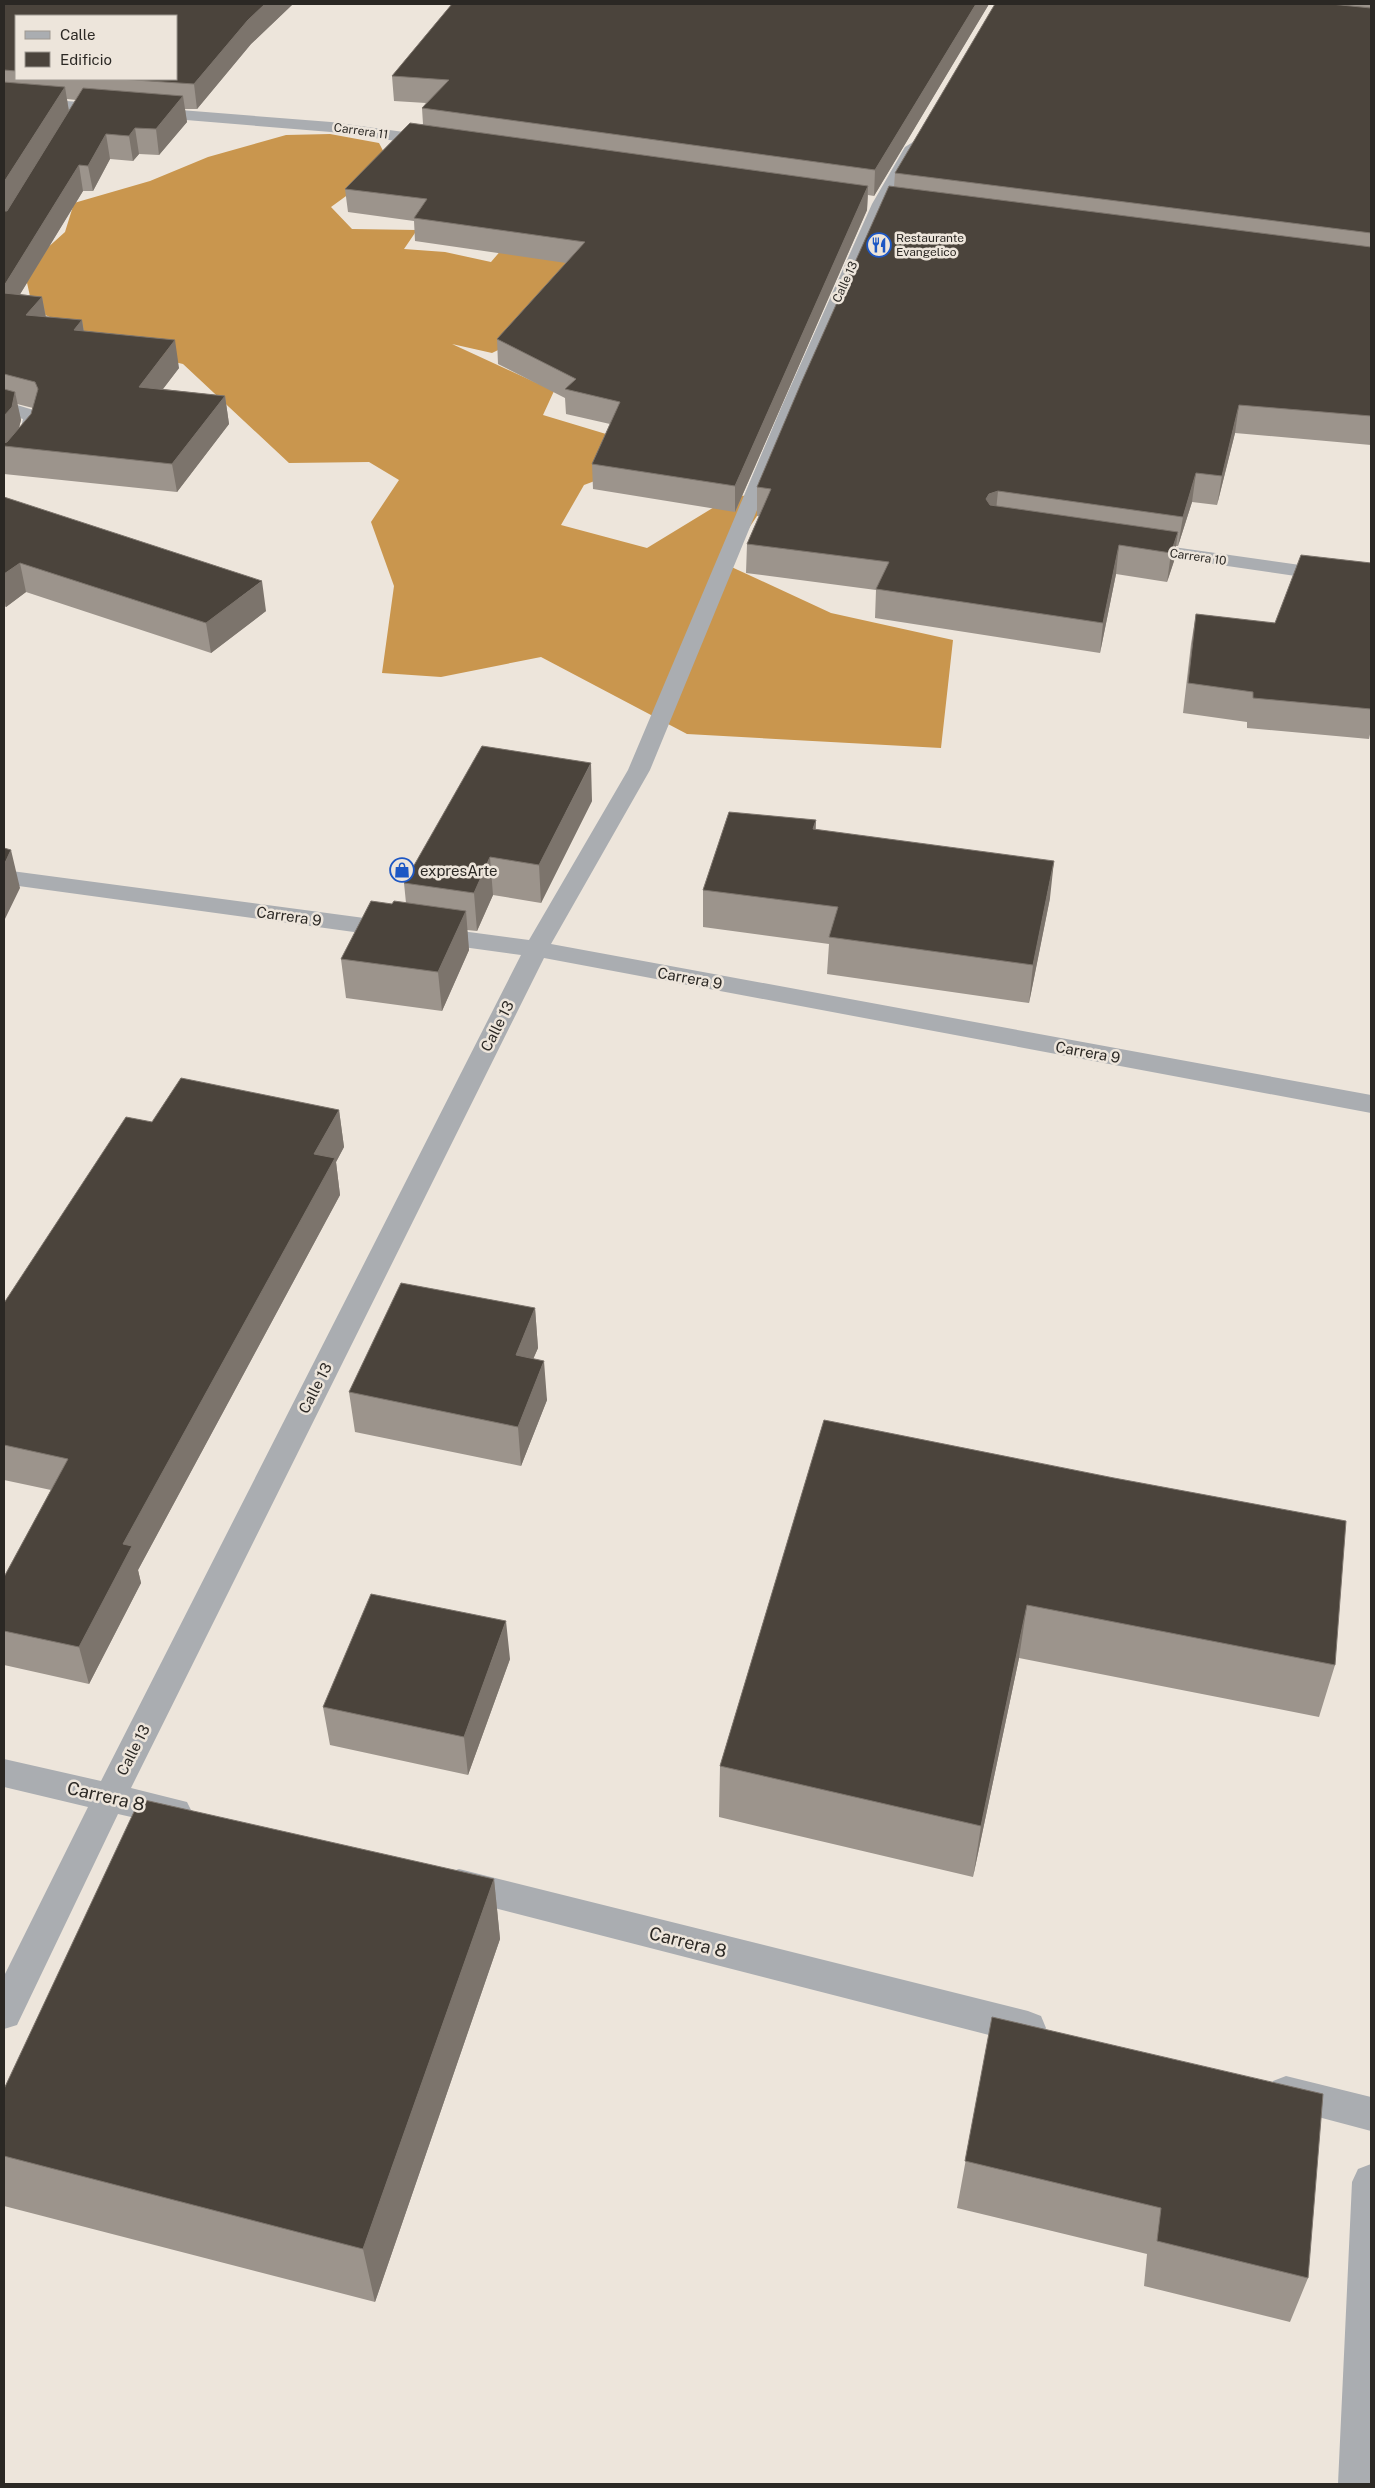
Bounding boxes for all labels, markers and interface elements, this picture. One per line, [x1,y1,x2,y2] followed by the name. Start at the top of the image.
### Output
[15,15,178,80] legend
[60,26,96,43] text: Calle
[60,51,112,68] text: Edificio
[333,120,389,142] street label: Carrera 11
[896,231,964,259] place label: Restaurante Evangelico
[866,232,892,258] restaurant icon: Restaurante Evangelico
[830,259,860,305] street label: Calle 13
[1169,546,1227,568] street label: Carrera 10
[389,857,415,883] shop icon: expresArte
[420,862,498,879] place label: expresArte
[255,903,323,929] street label: Carrera 9
[656,964,724,992] street label: Carrera 9
[477,998,517,1054] street label: Calle 13
[1054,1038,1122,1066] street label: Carrera 9
[295,1360,335,1416] street label: Calle 13
[113,1722,153,1778] street label: Calle 13
[65,1777,147,1815] street label: Carrera 8
[647,1922,729,1962] street label: Carrera 8

